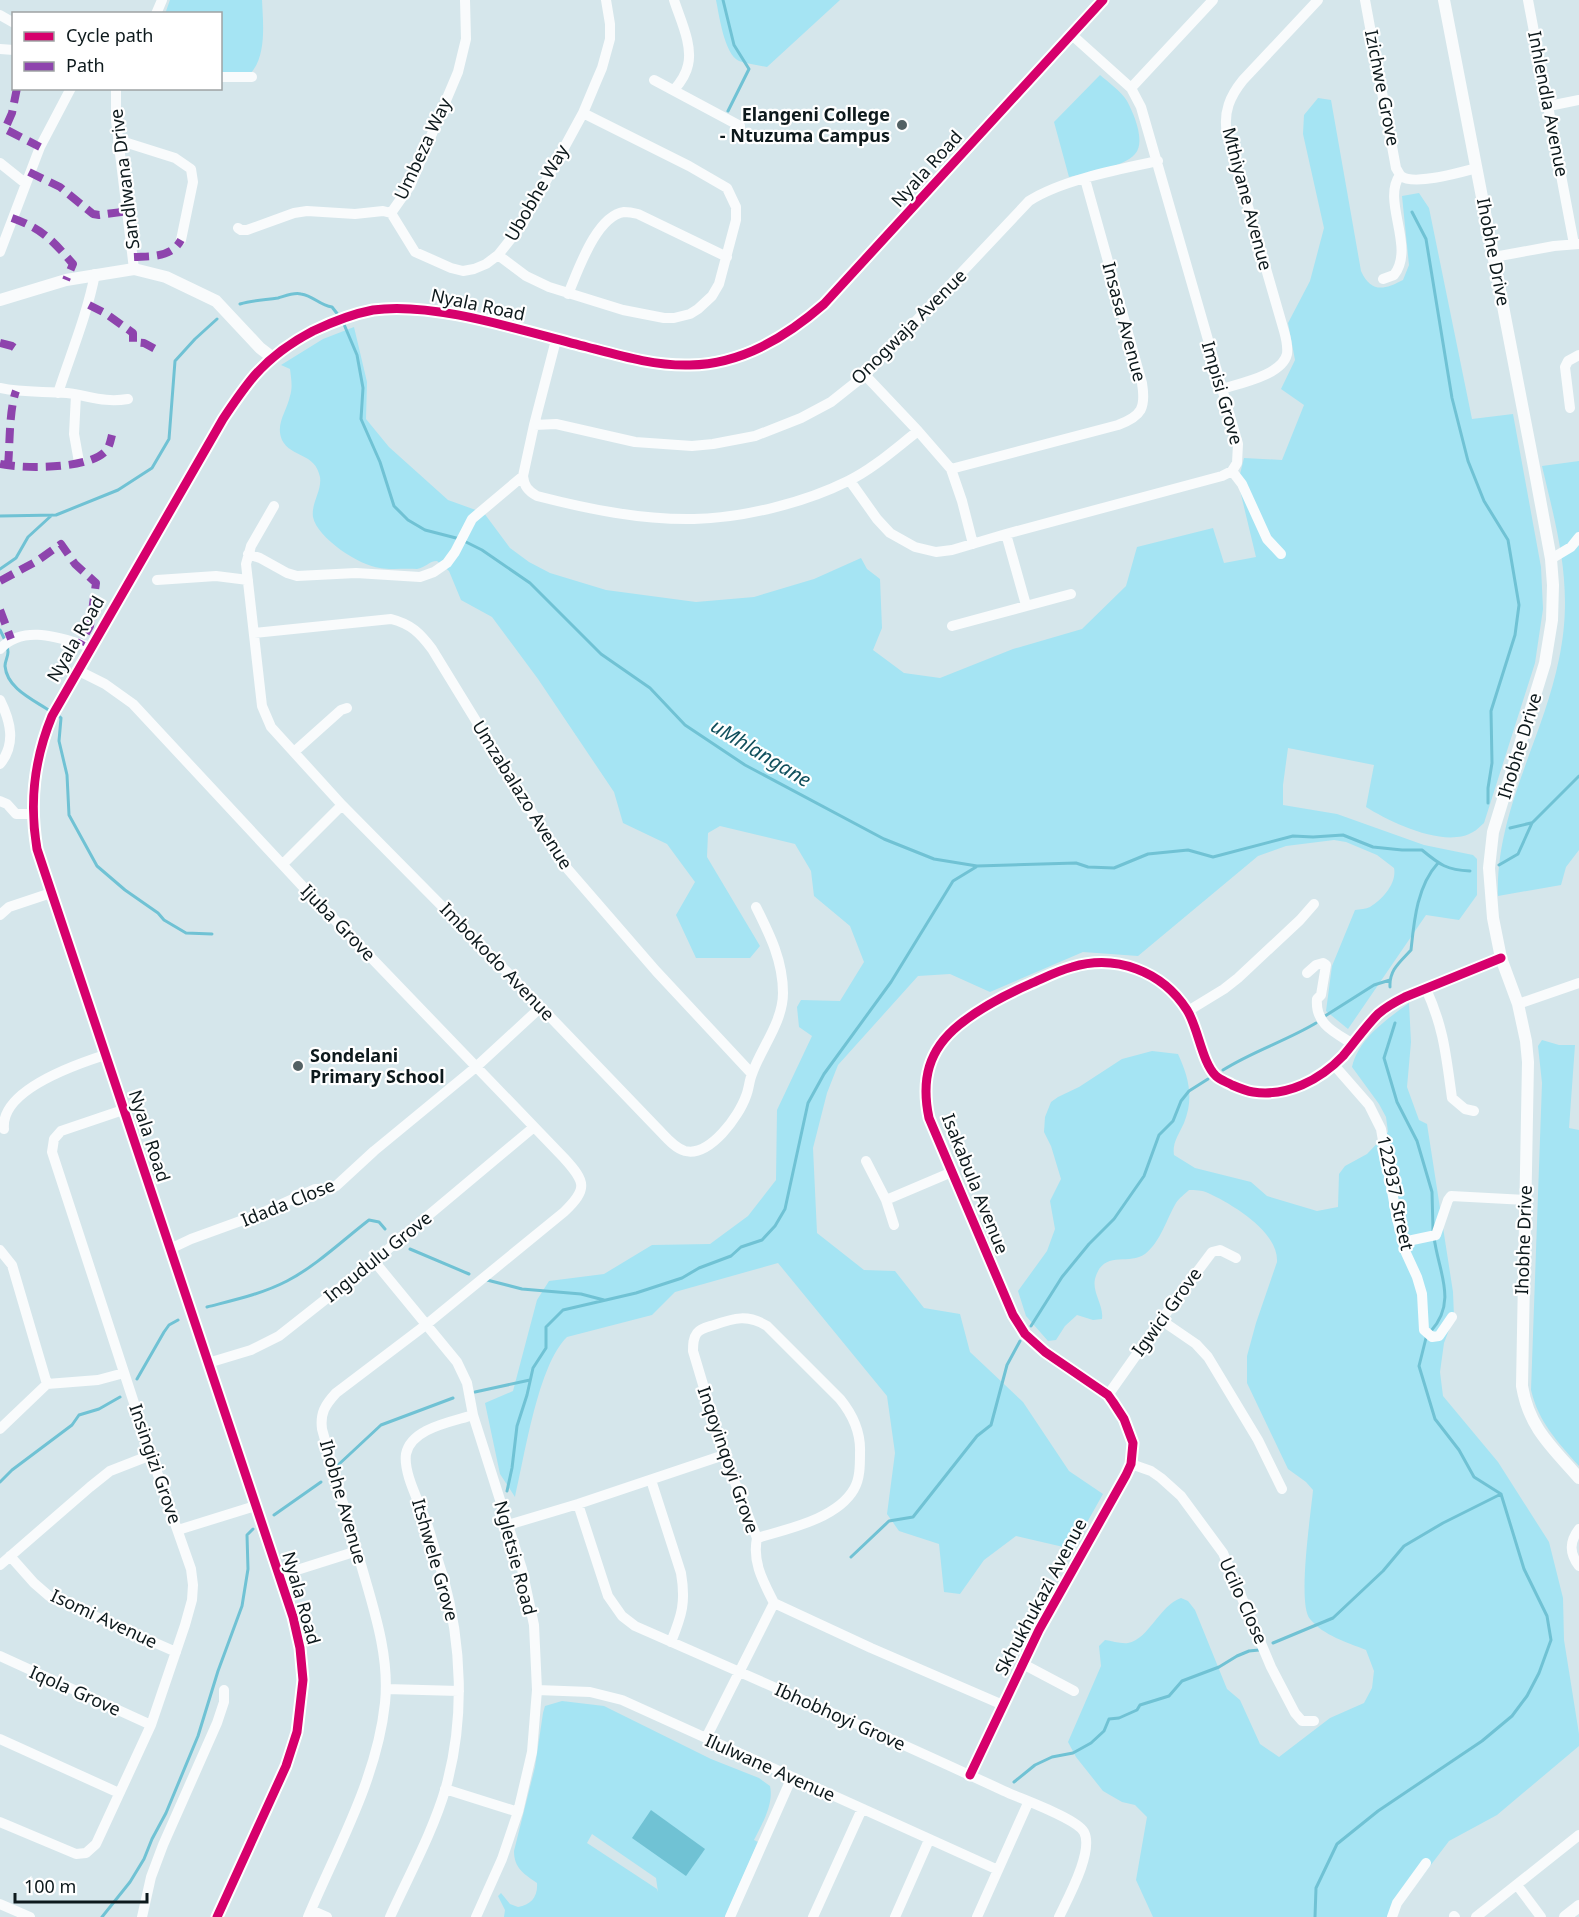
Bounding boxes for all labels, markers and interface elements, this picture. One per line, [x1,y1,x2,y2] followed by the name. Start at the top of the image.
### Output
[12,12,222,90] legend
[66,23,153,47] text: Cycle path
[1360,28,1406,148] street label: Izichwe Grove
[1523,29,1575,179] street label: Inhlendla Avenue
[66,53,105,77] text: Path
[388,93,457,203] street label: Umbeza Way
[720,102,890,147] place label: Elangeni College - Ntuzuma Campus
[103,107,145,251] street label: Sandlwana Drive
[895,118,909,132] marker: Elangeni College - Ntuzuma Campus
[885,125,967,212] street label: Nyala Road
[1217,125,1279,273] street label: Mthiyane Avenue
[499,139,574,245] street label: Ubobhe Way
[1472,196,1516,308] street label: Ihobhe Drive
[1098,259,1152,384] street label: Insasa Avenue
[845,263,971,389] street label: Onogwaja Avenue
[429,282,527,326] street label: Nyala Road
[1197,338,1249,447] street label: Impisi Grove
[41,591,109,686] street label: Nyala Road
[1492,690,1547,802] street label: Ihobhe Drive
[706,712,816,793] water label: uMhlangane
[467,715,579,874] street label: Umzabalazo Avenue
[296,879,381,966] street label: Ijuba Grove
[435,897,560,1025] street label: Imbokodo Avenue
[310,1043,445,1088] place label: Sondelani Primary School
[291,1059,305,1073] marker: Sondelani Primary School
[124,1087,176,1185] street label: Nyala Road
[937,1110,1015,1257] street label: Isakabula Avenue
[1372,1133,1420,1253] street label: 122937 Street
[237,1172,338,1232] street label: Idada Close
[1509,1185,1537,1295] street label: Ihobhe Drive
[318,1205,436,1307] street label: Ingudulu Grove
[1126,1262,1206,1361] street label: Igwici Grove
[693,1383,765,1536] street label: Inqoyinqoyi Grove
[124,1401,188,1527] street label: Insingizi Grove
[315,1437,373,1567] street label: Ihobhe Avenue
[407,1496,465,1624] street label: Itshwele Grove
[489,1498,543,1618] street label: Ngletsie Road
[989,1514,1092,1679] street label: Skhukhukazi Avenue
[277,1548,327,1647] street label: Nyala Road
[1214,1554,1274,1648] street label: Ucilo Close
[47,1583,162,1653] street label: Isomi Avenue
[26,1659,125,1721] street label: Iqola Grove
[771,1677,909,1756] street label: Ibhobhoyi Grove
[702,1728,839,1807] street label: Ilulwane Avenue
[15,1866,147,1904] scale bar
[24,1874,76,1898] text: 100 m

